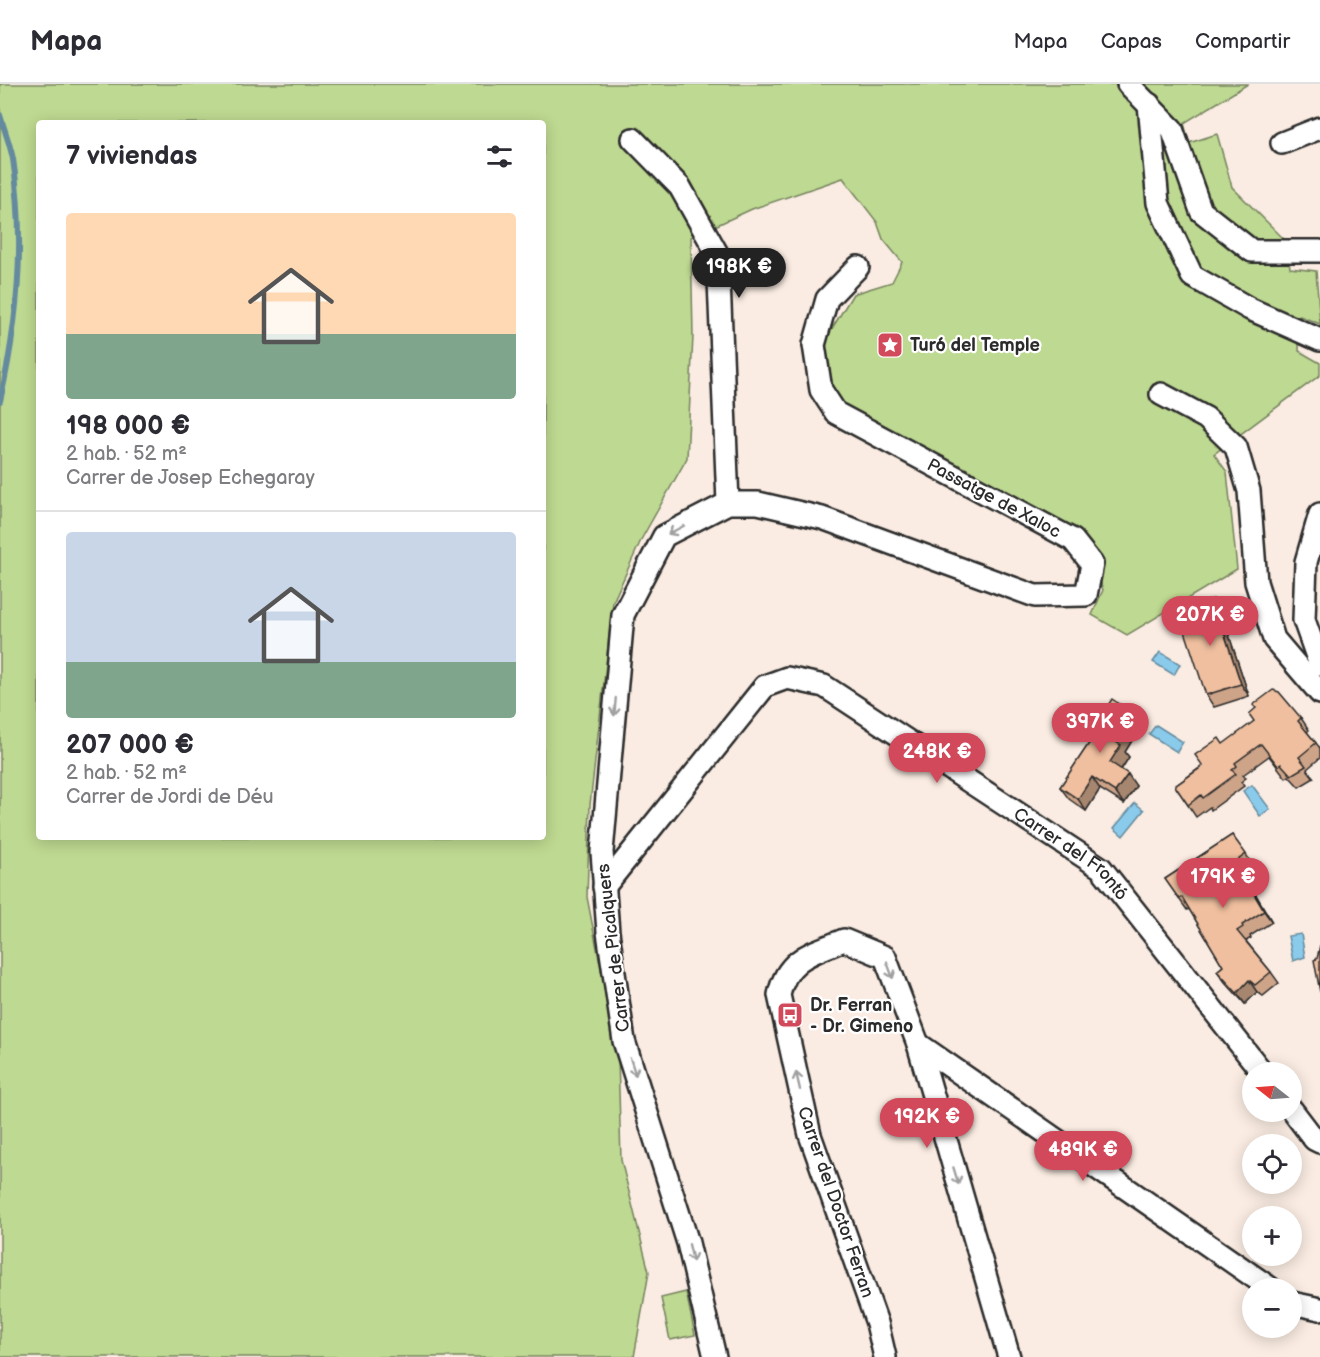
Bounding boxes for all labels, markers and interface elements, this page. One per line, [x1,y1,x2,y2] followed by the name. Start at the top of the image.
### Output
[30,25,102,58] text: Mapa
[1014,29,1068,54] text: Mapa
[1101,29,1162,54] text: Capas
[1195,29,1290,54] text: Compartir
[483,140,516,173] icon: filters
[66,141,197,172] text: 7 viviendas
[690,248,788,299] pin: 198K €
[237,252,345,360] icon: home
[706,255,772,279] text: 198K €
[875,330,905,360] place icon: Turó del Temple
[910,335,1040,356] place label: Turó del Temple
[66,411,190,442] text: 198 000 €
[66,442,187,466] text: 2 hab. · 52 m²
[923,454,1064,543] street label: Passatge de Xaloc
[66,466,315,490] text: Carrer de Josep Echegaray
[667,525,685,536] one-way arrow
[237,571,345,679] icon: home
[1161,596,1259,647] pin: 207K €
[1175,603,1245,627] text: 207K €
[609,697,620,717] one-way arrow
[1051,703,1149,754] pin: 397K €
[1066,710,1134,734] text: 397K €
[66,730,194,761] text: 207 000 €
[888,733,986,784] pin: 248K €
[902,740,972,764] text: 248K €
[66,761,187,785] text: 2 hab. · 52 m²
[66,785,274,809] text: Carrer de Jordi de Déu
[1009,803,1132,905] street label: Carrer del Frontó
[1174,858,1272,909] pin: 179K €
[593,863,634,1033] street label: Carrer de Picalquers
[1190,865,1256,889] text: 179K €
[886,960,897,979] one-way arrow
[810,995,913,1037] place label: Dr. Ferran - Dr. Gimeno
[775,1000,805,1030] bus stop icon: Dr. Ferran - Dr. Gimeno
[628,1057,639,1076] one-way arrow
[1242,1062,1302,1122] north arrow
[1242,1062,1302,1338] map controls
[792,1072,803,1092] one-way arrow
[878,1098,976,1149] pin: 192K €
[793,1104,878,1300] street label: Carrer del Doctor Ferran
[894,1105,960,1129] text: 192K €
[1034,1131,1132,1182] pin: 489K €
[1242,1134,1302,1194] button: locate
[1048,1138,1118,1162] text: 489K €
[951,1166,962,1185] one-way arrow
[1242,1206,1302,1266] button: +
[685,1243,697,1262] one-way arrow
[1242,1278,1302,1338] button: −

